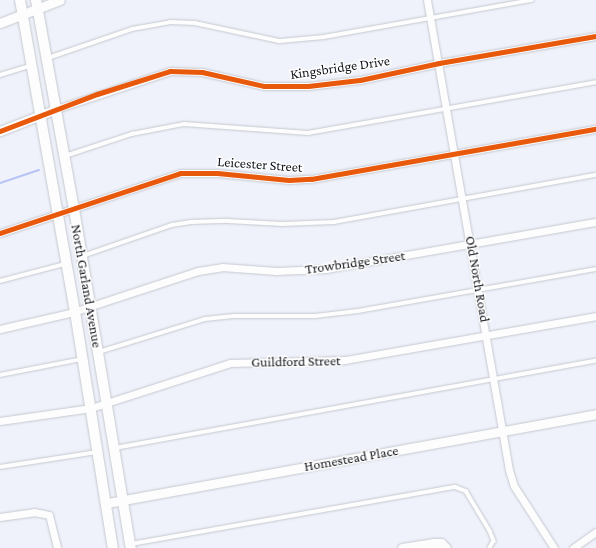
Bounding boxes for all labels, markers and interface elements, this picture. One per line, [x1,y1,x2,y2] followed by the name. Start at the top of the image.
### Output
[289,52,391,82] street label: Kingsbridge Drive
[217,153,303,175] street label: Leicester Street
[68,223,106,349] street label: North Garland Avenue
[462,235,494,323] street label: Old North Road
[304,247,406,277] street label: Trowbridge Street
[251,352,341,370] street label: Guildford Street
[303,441,399,475] street label: Homestead Place

